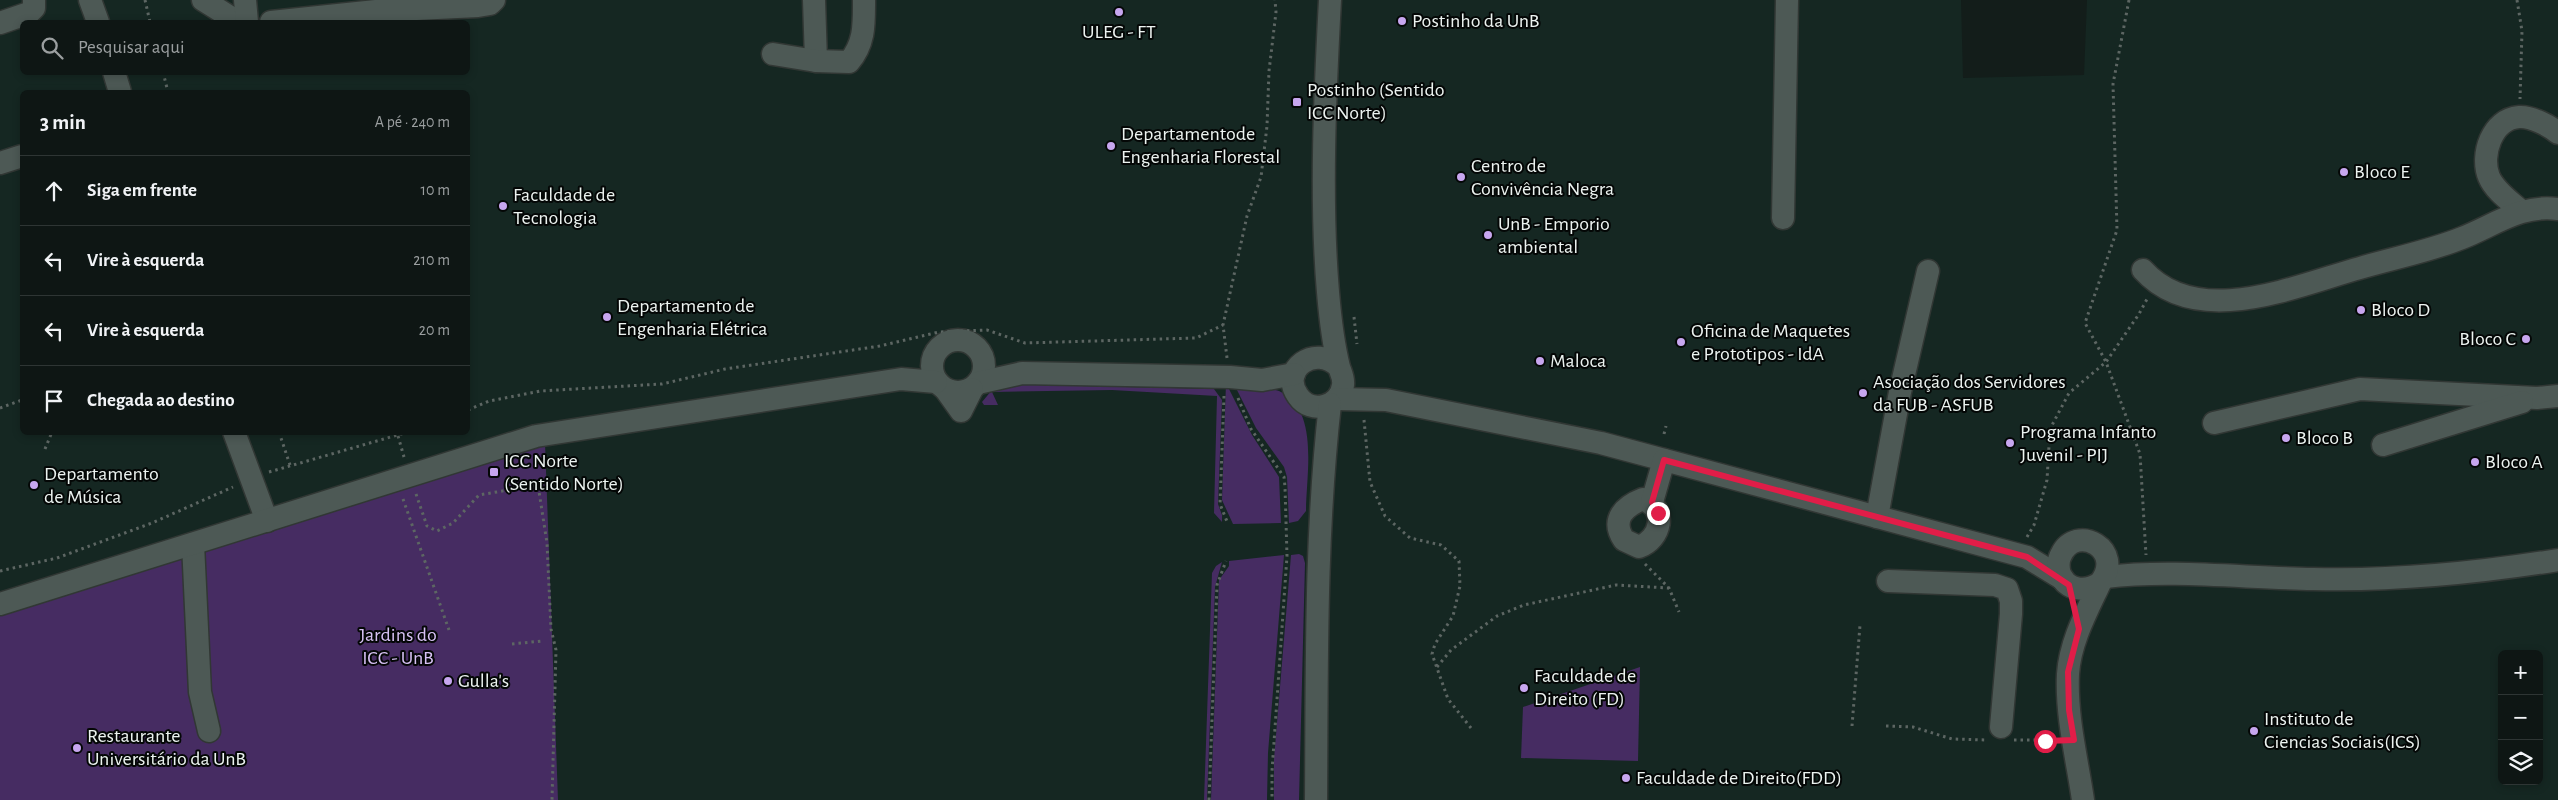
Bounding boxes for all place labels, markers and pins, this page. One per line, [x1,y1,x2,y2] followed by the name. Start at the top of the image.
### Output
[1113,6,1125,18] marker: ULEG - FT
[1412,11,1540,31] place label: Postinho da UnB
[1396,15,1408,27] marker: Postinho da UnB
[1082,22,1156,42] place label: ULEG - FT
[1307,80,1445,123] place label: Postinho (Sentido ICC Norte)
[1291,96,1303,108] marker: Postinho (Sentido ICC Norte)
[1121,124,1280,167] place label: Departamentode Engenharia Florestal
[1105,140,1117,152] marker: Departamentode Engenharia Florestal
[1471,156,1614,199] place label: Centro de Convivência Negra
[2354,162,2410,182] place label: Bloco E
[2338,166,2350,178] marker: Bloco E
[1455,171,1467,183] marker: Centro de Convivência Negra
[513,185,615,228] place label: Faculdade de Tecnologia
[497,200,509,212] marker: Faculdade de Tecnologia
[1498,214,1610,257] place label: UnB - Emporio ambiental
[1482,229,1494,241] marker: UnB - Emporio ambiental
[617,296,768,339] place label: Departamento de Engenharia Elétrica
[2371,300,2430,320] place label: Bloco D
[2355,304,2367,316] marker: Bloco D
[601,311,613,323] marker: Departamento de Engenharia Elétrica
[1691,321,1850,364] place label: Oficina de Maquetes e Prototipos - IdA
[2459,329,2516,349] place label: Bloco C
[2520,333,2532,345] marker: Bloco C
[1675,336,1687,348] marker: Oficina de Maquetes e Prototipos - IdA
[1550,351,1606,371] place label: Maloca
[1534,355,1546,367] marker: Maloca
[1873,372,2066,415] place label: Asociação dos Servidores da FUB - ASFUB
[1857,387,1869,399] marker: Asociação dos Servidores da FUB - ASFUB
[2020,422,2156,465] place label: Programa Infanto Juvenil - PIJ
[2296,428,2353,448] place label: Bloco B
[2280,432,2292,444] marker: Bloco B
[2004,437,2016,449] marker: Programa Infanto Juvenil - PIJ
[504,451,624,494] place label: ICC Norte (Sentido Norte)
[2485,452,2543,472] place label: Bloco A
[2469,456,2481,468] marker: Bloco A
[44,464,159,507] place label: Departamento de Música
[488,466,500,478] marker: ICC Norte (Sentido Norte)
[28,479,40,491] marker: Departamento de Música
[1534,666,1636,709] place label: Faculdade de Direito (FD)
[458,671,509,691] place label: Gulla's
[442,675,454,687] marker: Gulla's
[1518,682,1530,694] marker: Faculdade de Direito (FD)
[2264,709,2421,752] place label: Instituto de Ciencias Sociais(ICS)
[2248,725,2260,737] marker: Instituto de Ciencias Sociais(ICS)
[87,726,246,769] place label: Restaurante Universitário da UnB
[71,742,83,754] marker: Restaurante Universitário da UnB
[1636,768,1842,788] place label: Faculdade de Direito(FDD)
[1620,772,1632,784] marker: Faculdade de Direito(FDD)

